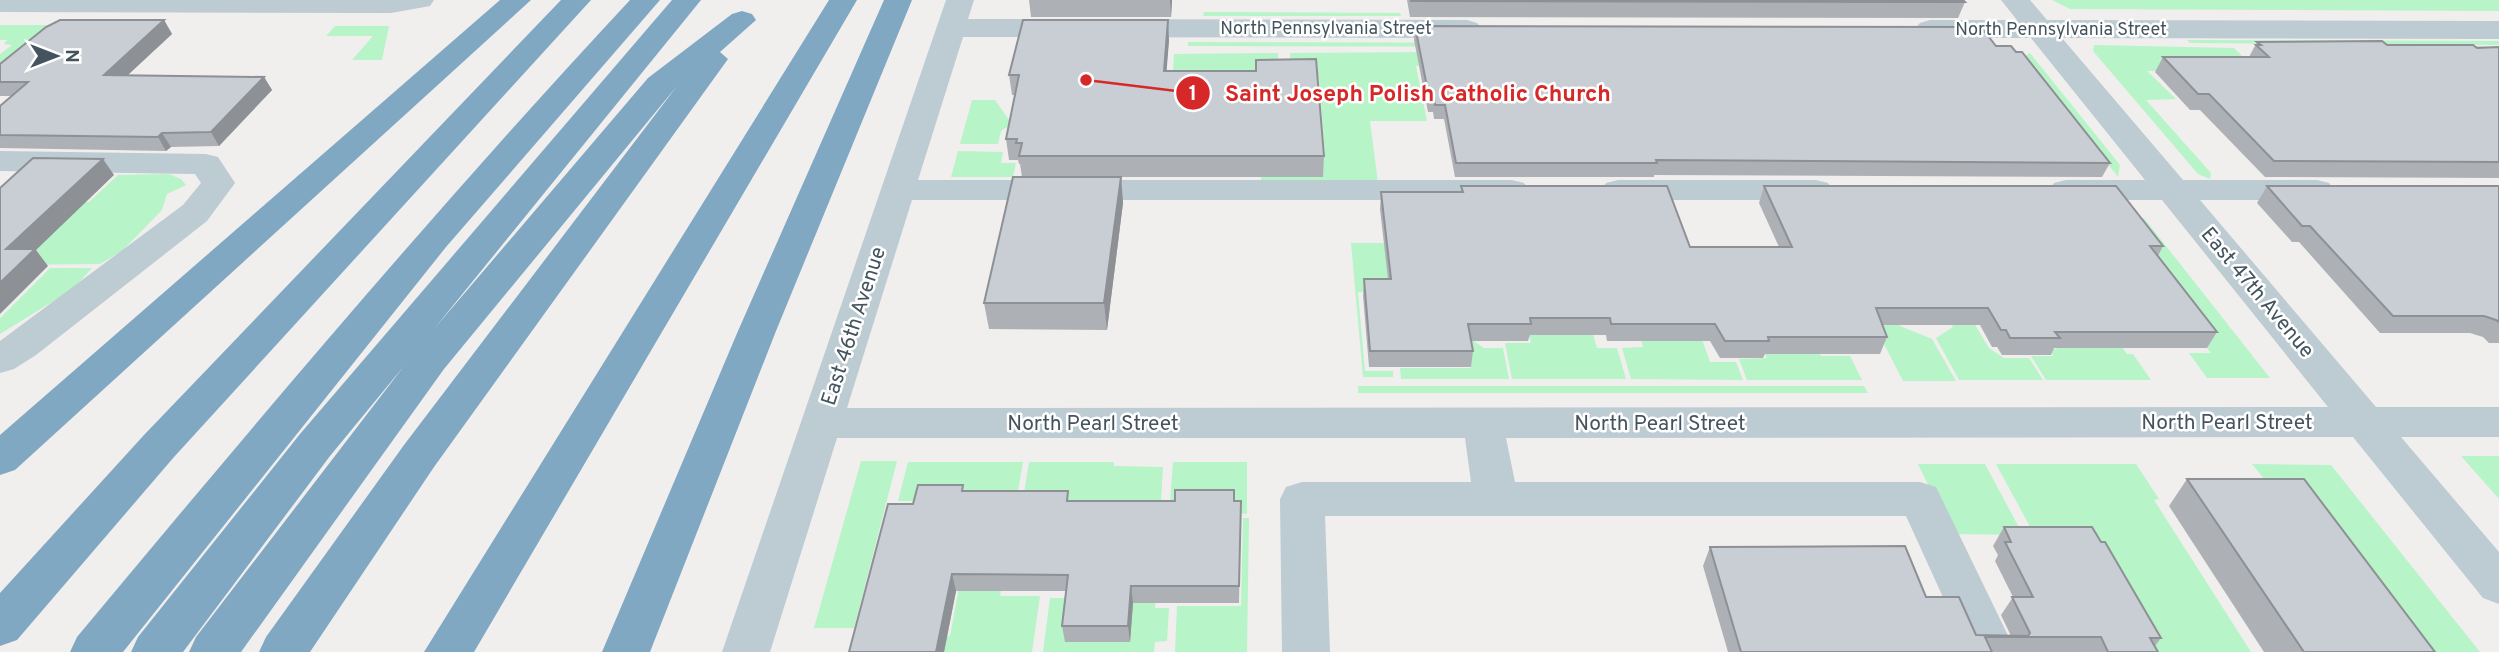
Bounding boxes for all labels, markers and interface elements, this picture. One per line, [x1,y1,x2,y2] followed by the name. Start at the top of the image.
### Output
[1220,18,1432,41] street label: North Pennsylvania Street
[1955,19,2167,42] street label: North Pennsylvania Street
[21,21,91,91] north arrow
[59,49,83,63] text: N
[1176,71,1625,115] callout: Saint Joseph Polish Catholic Church
[1189,81,1197,108] text: 1
[1225,81,1611,110] text: Saint Joseph Polish Catholic Church
[2194,222,2320,364] street label: East 47th Avenue
[816,244,893,409] street label: East 46th Avenue
[2141,410,2313,437] street label: North Pearl Street
[1007,411,1179,438] street label: North Pearl Street
[1574,411,1746,438] street label: North Pearl Street

